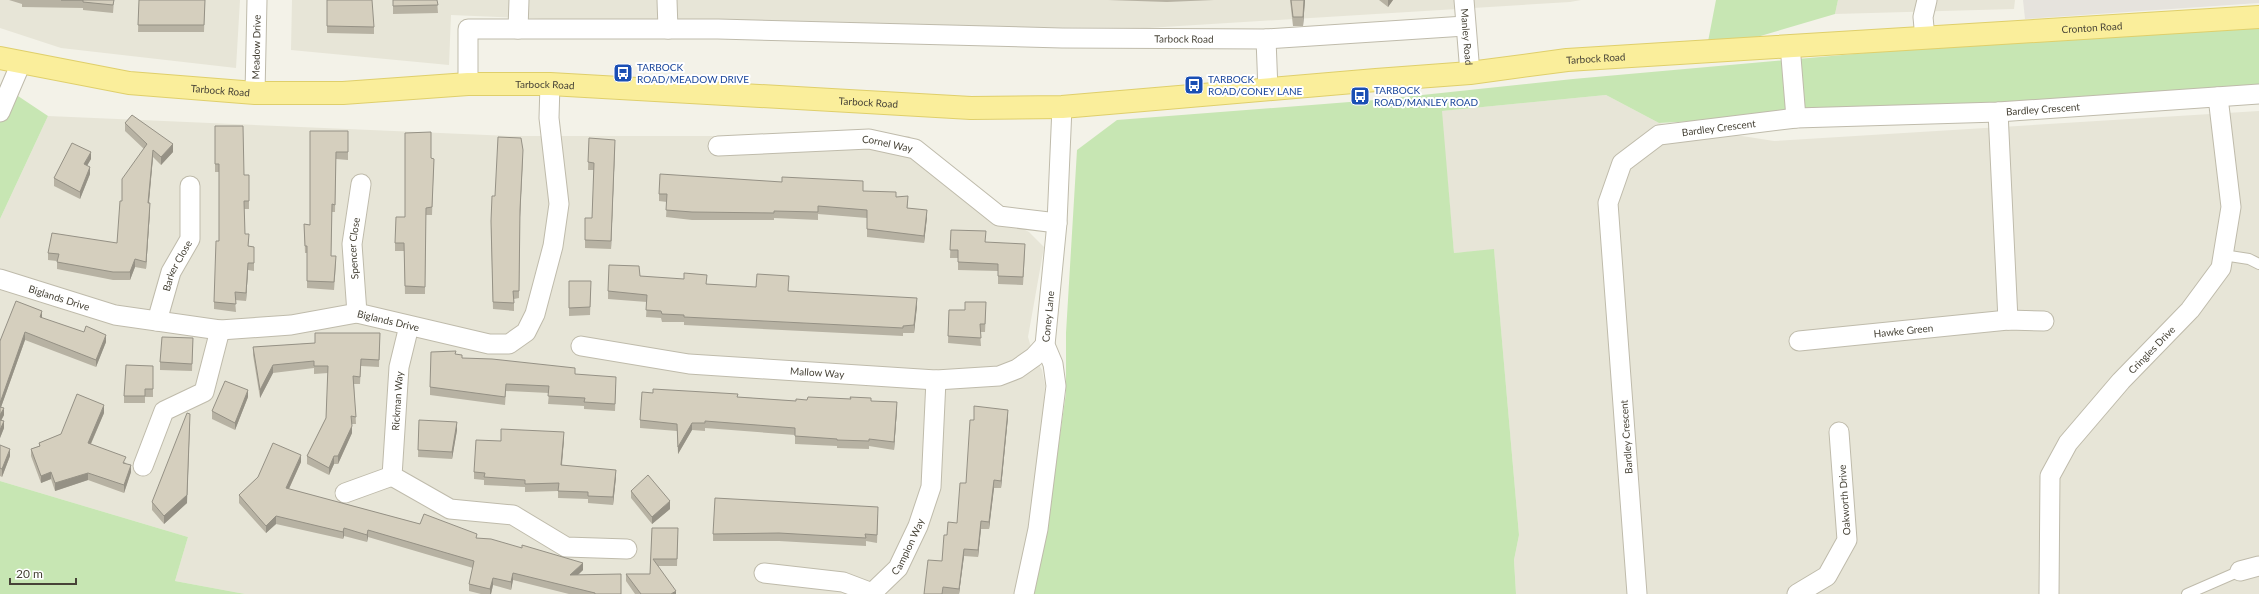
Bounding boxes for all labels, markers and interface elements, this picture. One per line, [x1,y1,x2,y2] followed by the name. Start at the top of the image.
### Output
[1459,8,1475,66] street label: Manley Road
[249,15,263,79] street label: Meadow Drive
[2061,20,2123,35] street label: Cronton Road
[1154,32,1214,45] street label: Tarbock Road
[1566,50,1626,66] street label: Tarbock Road
[637,61,749,85] place label: TARBOCK ROAD/MEADOW DRIVE
[612,62,634,84] bus stop icon: TARBOCK ROAD/MEADOW DRIVE
[1208,73,1303,97] place label: TARBOCK ROAD/CONEY LANE
[1183,74,1205,96] bus stop icon: TARBOCK ROAD/CONEY LANE
[515,78,575,91] street label: Tarbock Road
[190,82,250,99] street label: Tarbock Road
[1374,84,1479,108] place label: TARBOCK ROAD/MANLEY ROAD
[1349,85,1371,107] bus stop icon: TARBOCK ROAD/MANLEY ROAD
[838,94,898,110] street label: Tarbock Road
[2005,100,2081,117] street label: Bardley Crescent
[1681,117,1757,138] street label: Bardley Crescent
[862,133,915,155] street label: Cornel Way
[346,217,362,280] street label: Spencer Close
[160,238,194,293] street label: Barker Close
[27,282,91,313] street label: Biglands Drive
[1039,290,1056,343] street label: Coney Lane
[356,307,421,333] street label: Biglands Drive
[1873,322,1934,339] street label: Hawke Green
[2126,323,2177,376] street label: Cringles Drive
[790,365,846,380] street label: Mallow Way
[389,370,405,431] street label: Rickman Way
[1617,399,1635,474] street label: Bardley Crescent
[1836,464,1852,536] street label: Oakworth Drive
[889,516,926,577] street label: Campion Way
[10,560,76,586] scale bar
[16,566,43,581] text: 20 m

